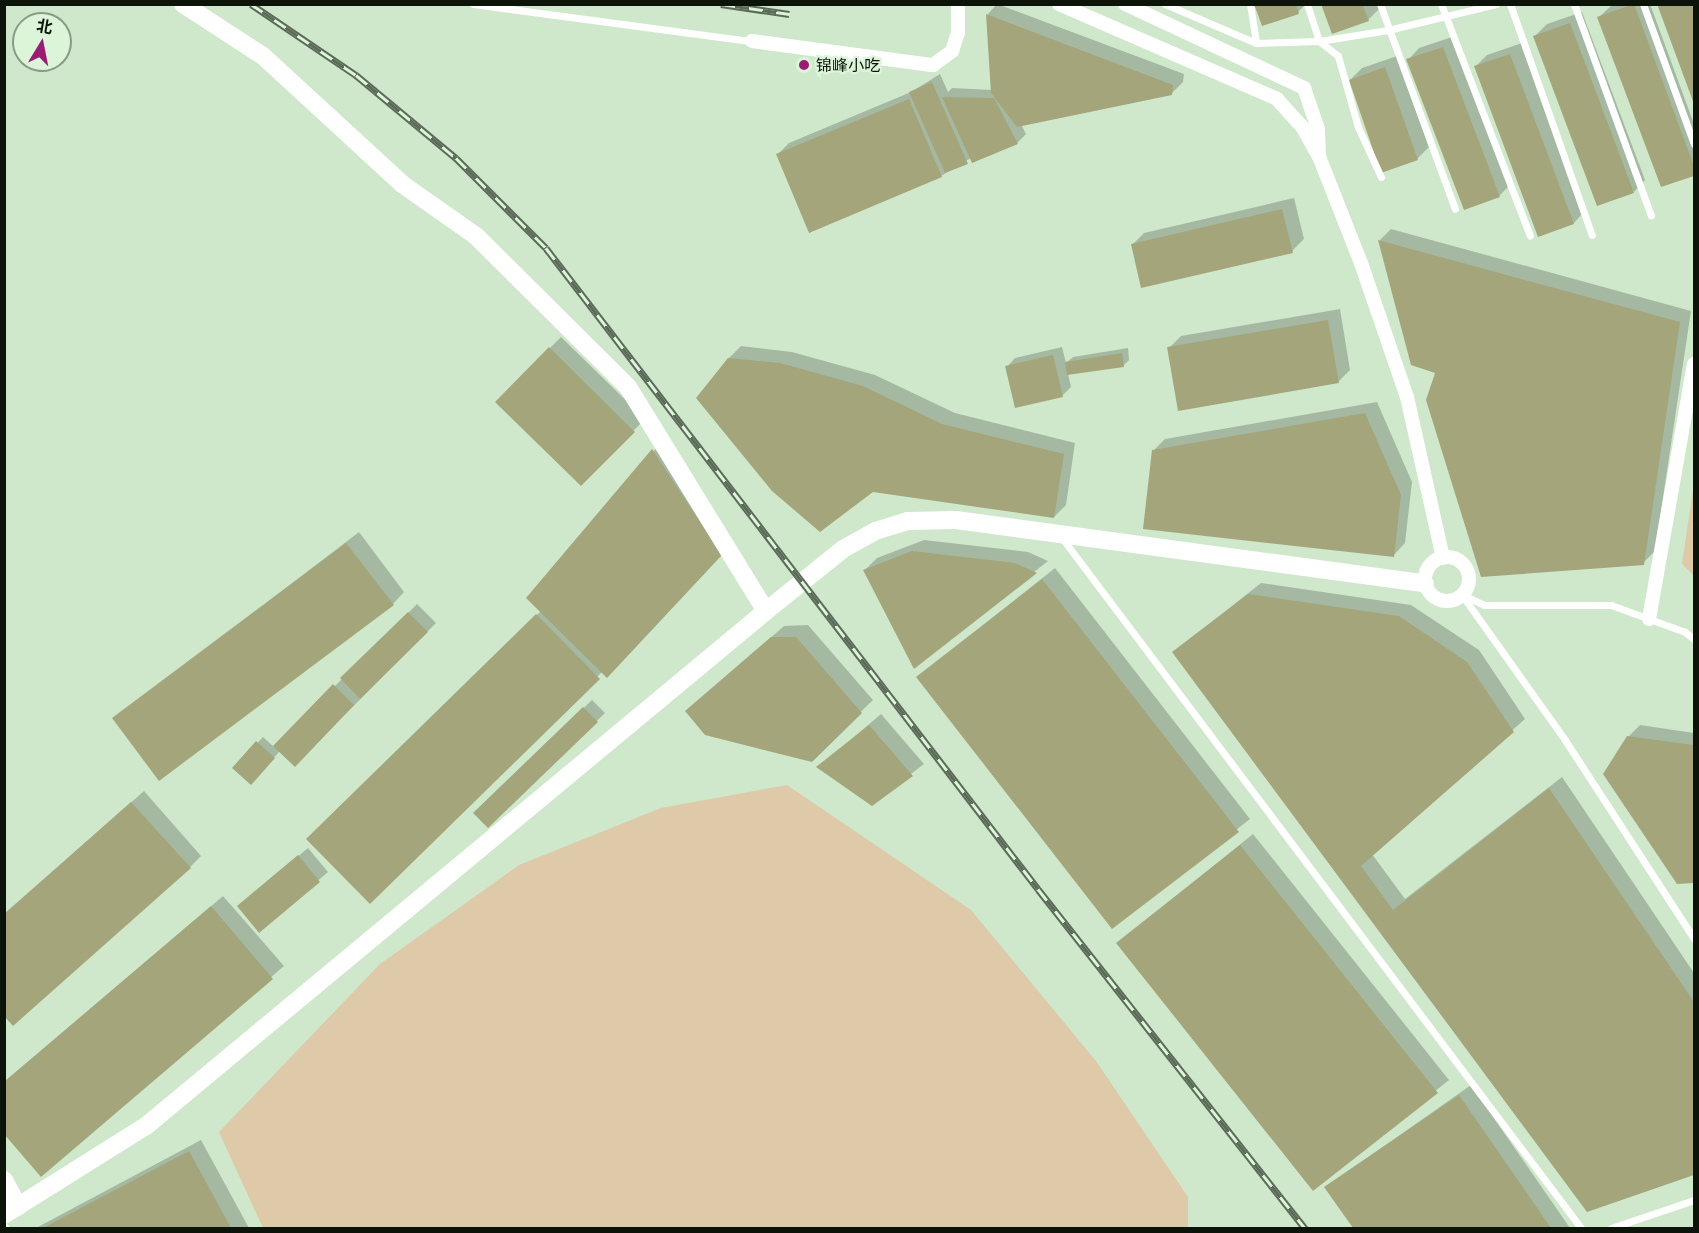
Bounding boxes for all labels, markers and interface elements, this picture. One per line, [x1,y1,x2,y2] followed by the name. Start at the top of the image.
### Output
[12,12,72,72] north arrow
[35,16,54,36] text: 北
[816,55,880,75] place label: 锦峰小吃
[797,58,811,72] marker: 锦峰小吃

